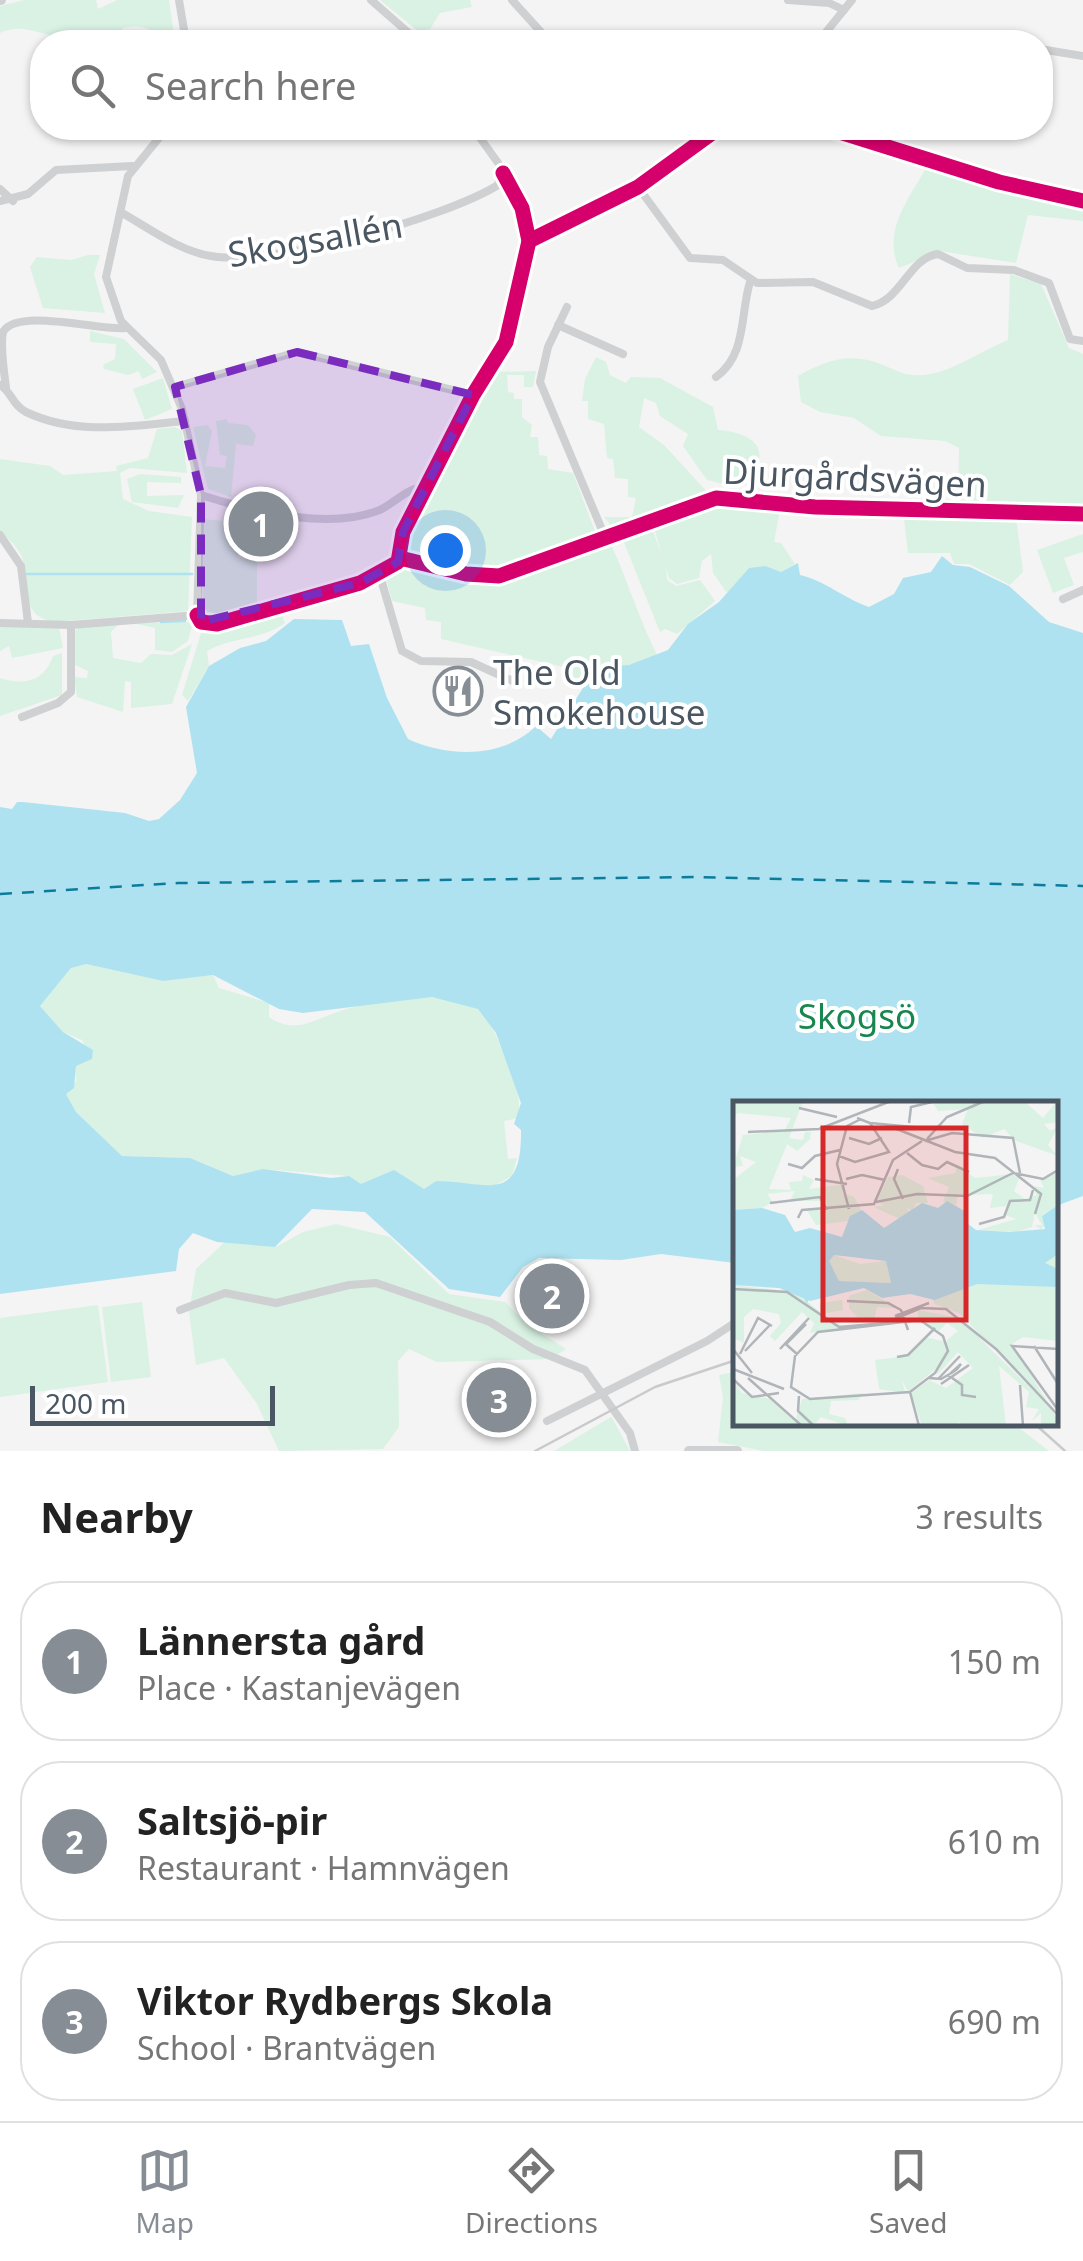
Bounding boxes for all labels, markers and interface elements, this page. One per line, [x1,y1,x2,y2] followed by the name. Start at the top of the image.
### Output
[30,30,1053,140] search box
[65,58,120,113] icon: search
[145,59,356,111] text: Search here
[224,201,406,277] street label: Skogsallén
[722,447,988,507] street label: Djurgårdsvägen
[228,486,294,562] pin: 1
[420,525,471,576] your location
[493,648,706,735] place label: The Old Smokehouse
[432,665,484,717] restaurant icon: The Old Smokehouse
[798,992,916,1039] park label: Skogsö
[733,1101,1058,1426] inset map
[520,1258,584,1334] pin: 2
[466,1362,532,1438] pin: 3
[30,1381,275,1426] scale bar
[45,1384,127,1422] text: 200 m
[40,1488,193,1545] text: Nearby
[916,1495,1043,1538] text: 3 results
[137,1614,425,1666] text: Lännersta gård
[65,1640,84,1683] text: 1
[948,1640,1041,1683] text: 150 m
[137,1666,461,1709] text: Place · Kastanjevägen
[137,1794,327,1846] text: Saltsjö-pir
[65,1820,84,1863] text: 2
[948,1820,1041,1863] text: 610 m
[137,1846,510,1889] text: Restaurant · Hamnvägen
[137,1974,553,2026] text: Viktor Rydbergs Skola
[65,2000,84,2043] text: 3
[948,2000,1041,2043] text: 690 m
[137,2026,436,2069] text: School · Brantvägen
[136,2143,194,2241] tab: Map
[465,2143,598,2241] tab: Directions
[869,2143,947,2241] tab: Saved

